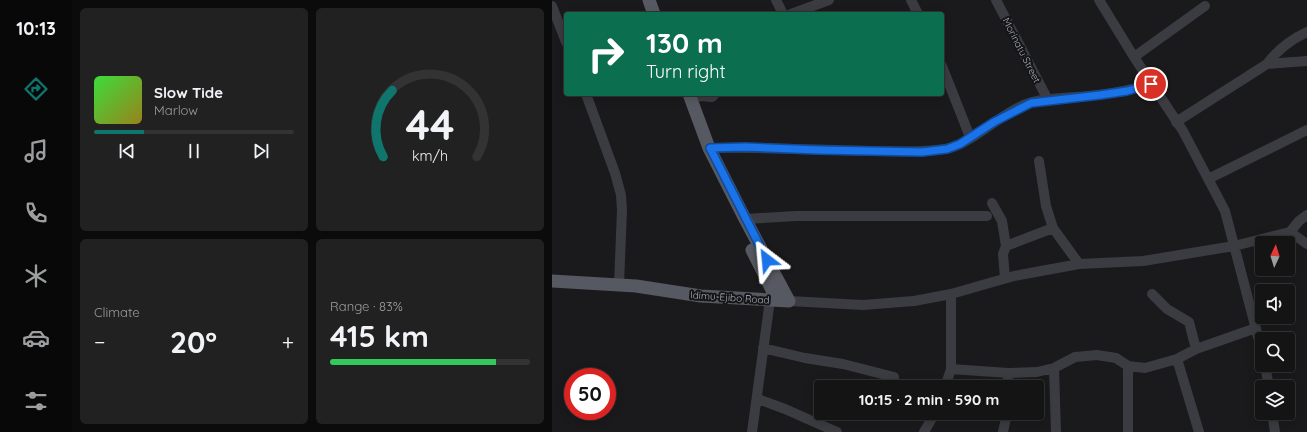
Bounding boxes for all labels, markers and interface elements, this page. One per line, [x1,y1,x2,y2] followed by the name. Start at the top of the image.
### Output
[1000,16,1044,85] street label: Morinatu Street
[16,17,56,40] text: 10:13
[646,25,723,60] text: 130 m
[580,28,632,80] icon: right
[646,60,726,83] text: Turn right
[1134,67,1168,101] pin
[1140,73,1162,95] icon: arrive
[22,75,50,103] icon: directions
[154,83,223,102] text: Slow Tide
[406,98,454,150] text: 44
[154,102,198,118] text: Marlow
[22,137,50,165] icon: music
[116,140,138,162] icon: previous
[183,140,205,162] icon: pause
[250,140,272,162] icon: next
[412,147,448,165] text: km/h
[22,199,50,227] icon: phone
[1255,236,1295,276] north arrow
[1255,236,1295,420] map controls
[746,239,788,281] position arrow
[22,262,50,290] icon: climate
[1255,284,1295,324] button: sound
[690,288,770,307] street label: Idimu-Ejibo Road
[330,298,403,314] text: Range · 83%
[94,304,140,320] text: Climate
[330,317,429,355] text: 415 km
[170,323,217,361] text: 20°
[22,324,50,352] icon: car
[94,328,105,356] text: −
[282,328,294,356] text: +
[1255,332,1295,372] button: search
[564,368,616,420] speed limit sign: 50
[1255,380,1295,420] button: layers
[22,387,50,415] icon: filters
[859,390,999,409] text: 10:15 · 2 min · 590 m

